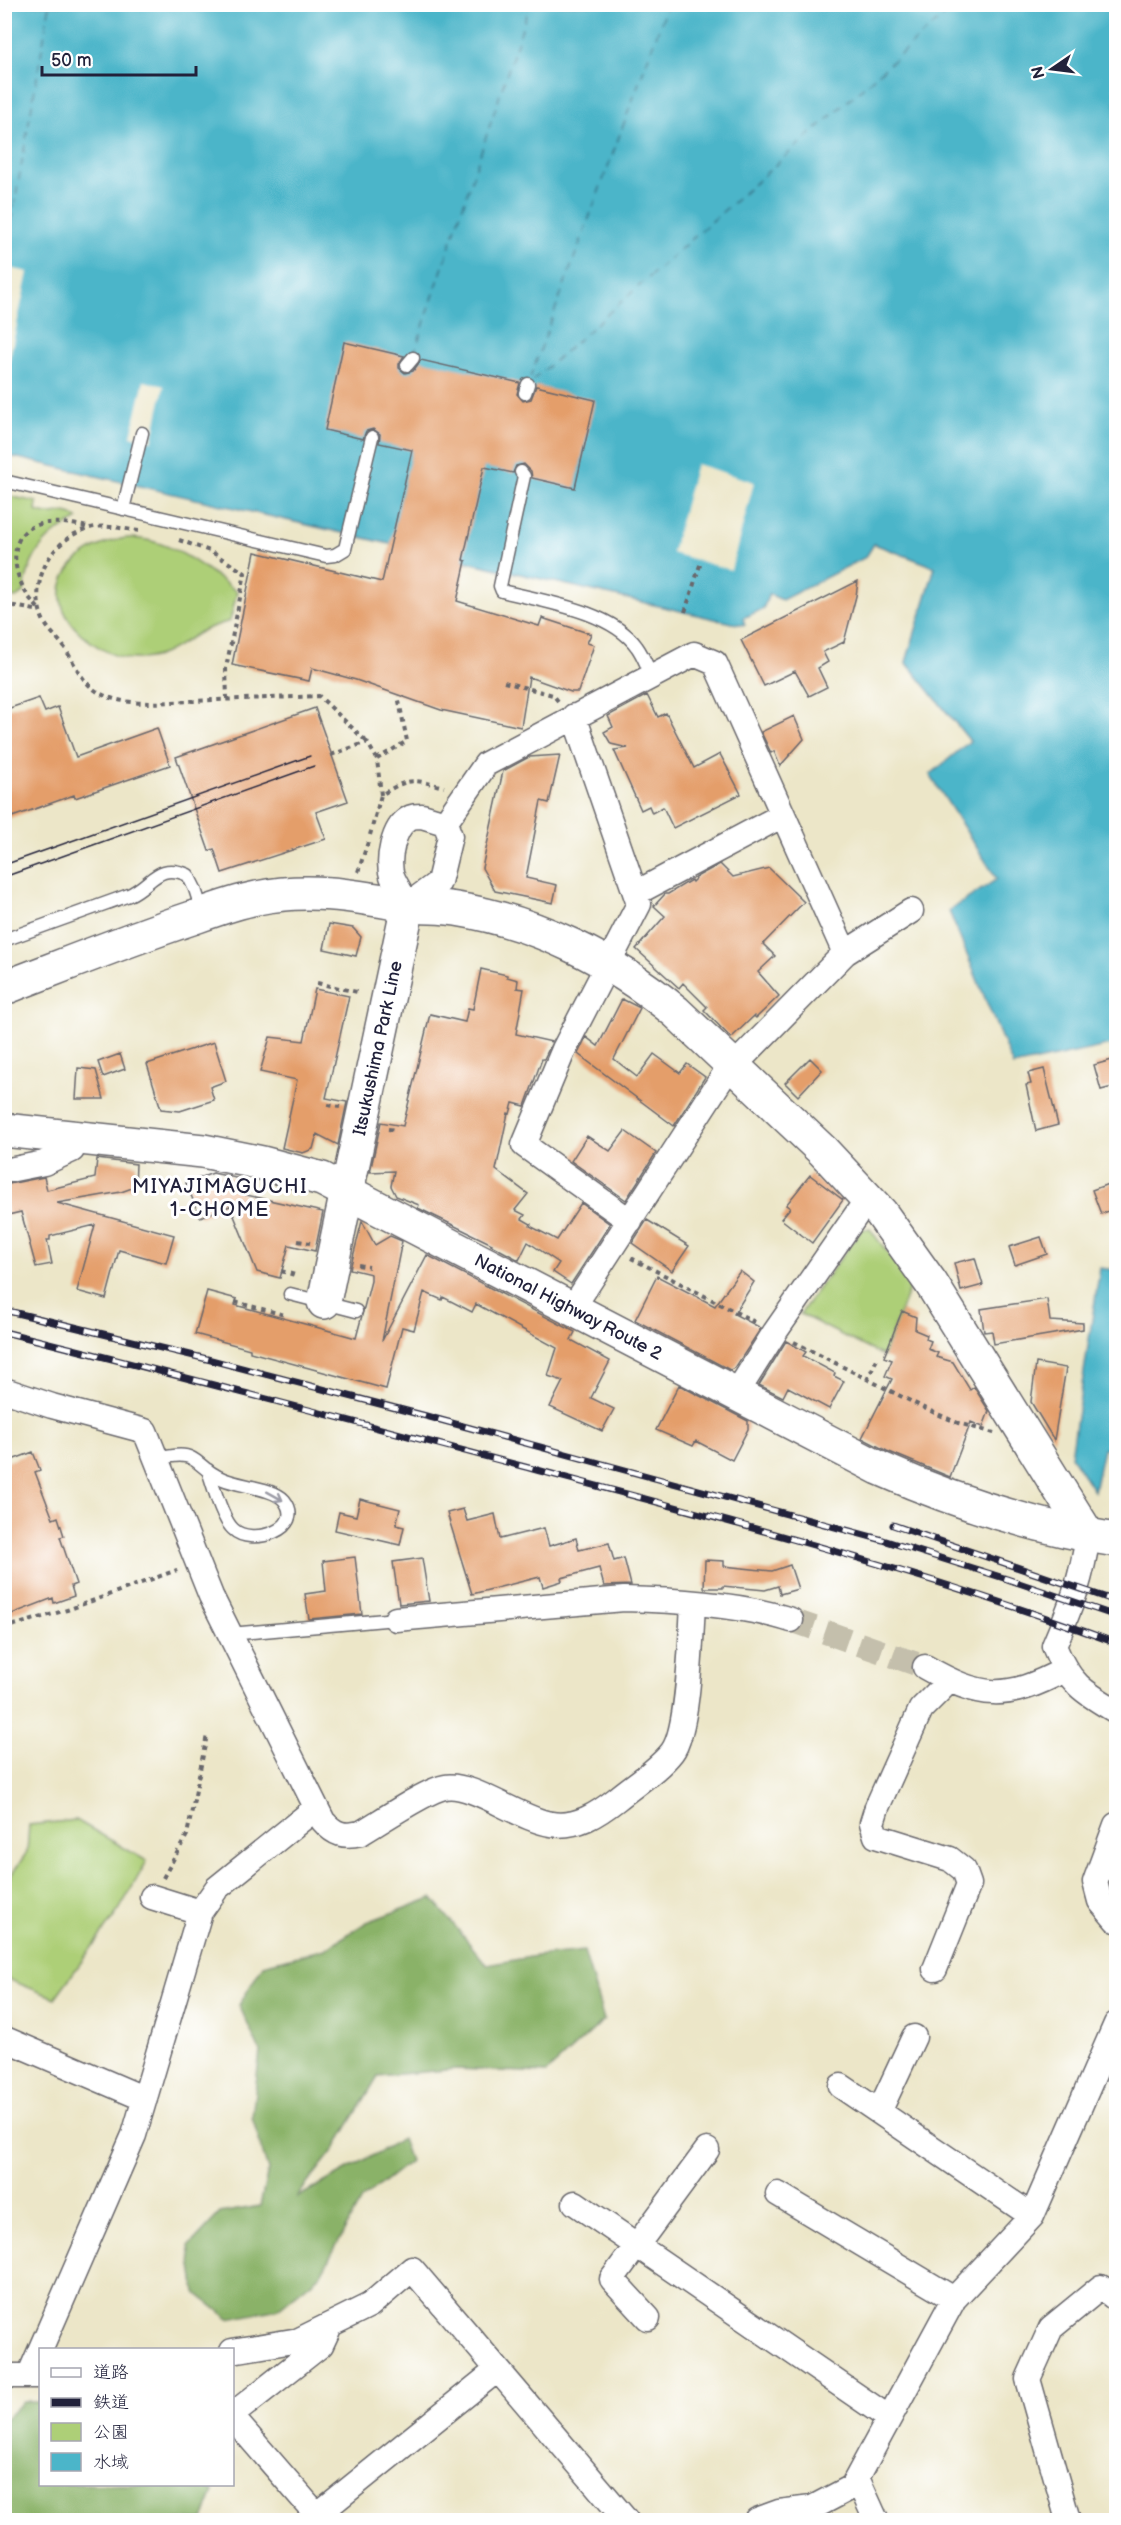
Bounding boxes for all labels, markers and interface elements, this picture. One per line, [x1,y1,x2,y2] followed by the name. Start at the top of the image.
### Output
[42,39,196,77] scale bar
[1022,39,1082,99] north arrow
[51,50,92,71] text: 50 m
[1028,64,1050,80] text: N
[349,959,406,1138] street label: Itsukushima Park Line
[132,1175,308,1222] district label: MIYAJIMAGUCHI 1-CHOME
[471,1249,666,1364] street label: National Highway Route 2
[266,1491,284,1503] one-way arrow
[39,2348,234,2486] legend
[93,2362,129,2383] text: 道路
[93,2392,129,2413] text: 鉄道
[93,2422,129,2443] text: 公園
[93,2452,129,2473] text: 水域

